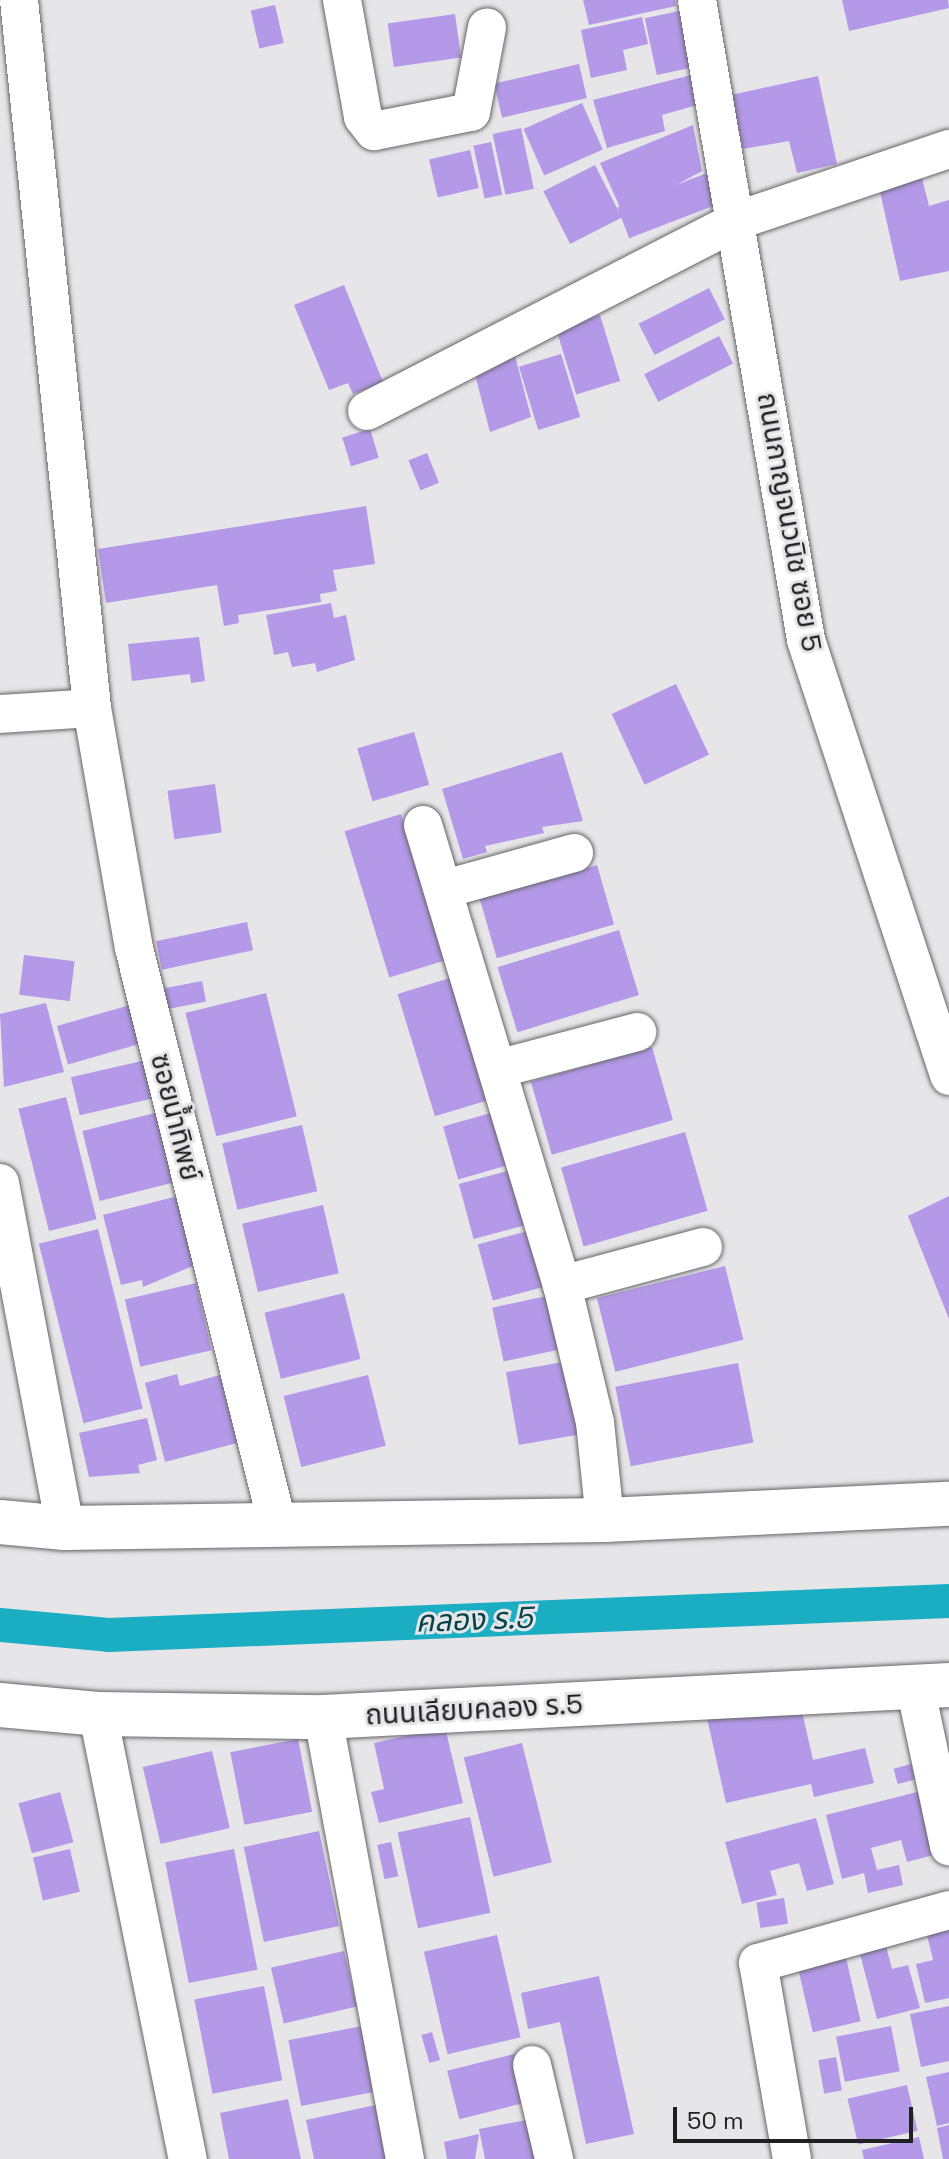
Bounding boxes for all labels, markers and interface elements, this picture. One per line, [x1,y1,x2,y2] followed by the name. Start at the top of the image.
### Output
[751,390,829,654] street label: ถนนกาญจนวนิช ซอย 5
[144,1050,208,1184] street label: ซอยน้ำทิพย์
[415,1600,533,1640] water label: คลอง ร.5
[364,1687,584,1731] street label: ถนนเลียบคลอง ร.5
[677,2091,917,2141] scale bar
[687,2105,744,2136] text: 50 m

